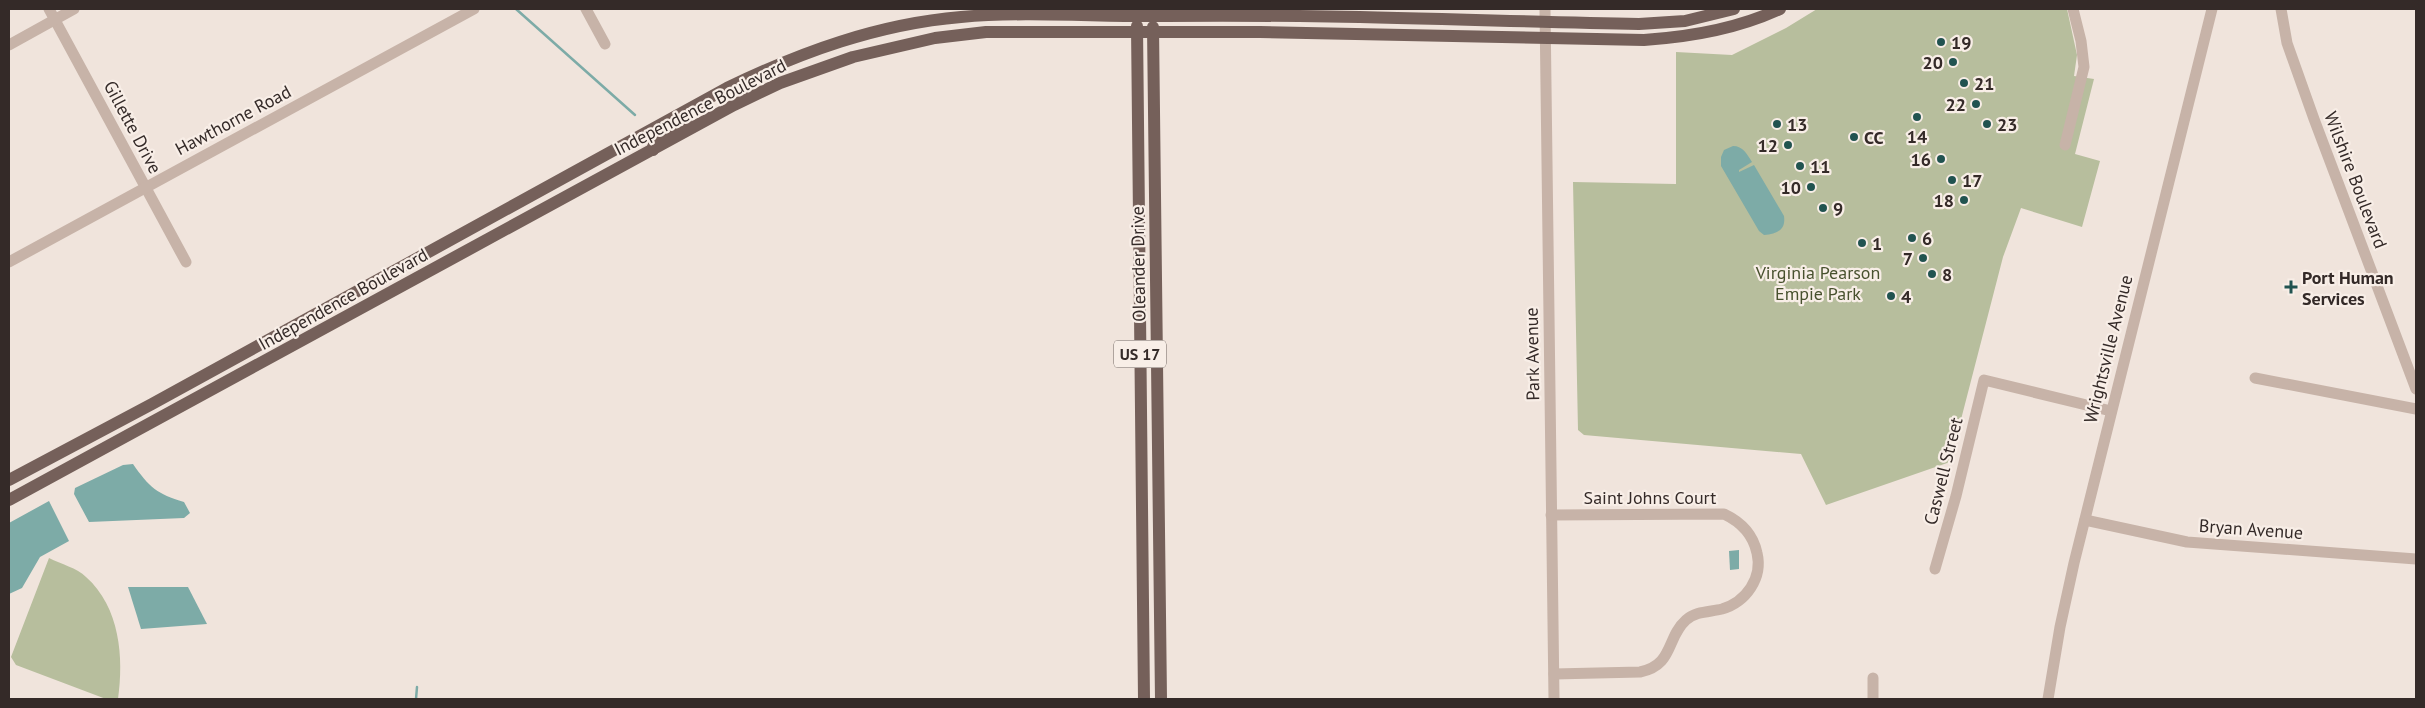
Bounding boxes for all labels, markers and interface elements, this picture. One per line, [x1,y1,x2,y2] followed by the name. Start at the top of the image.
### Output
[1951,31,1971,54] place label: 19
[1935,36,1947,48] marker: 19
[1923,51,1943,74] place label: 20
[610,54,790,160] street label: Independence Boulevard
[1947,56,1959,68] marker: 20
[1974,72,1994,95] place label: 21
[99,77,167,177] street label: Gillette Drive
[1958,77,1970,89] marker: 21
[171,80,295,160] street label: Hawthorne Road
[1946,93,1966,116] place label: 22
[1970,98,1982,110] marker: 22
[2319,108,2393,252] street label: Wilshire Boulevard
[1911,111,1923,123] marker: 14
[1787,113,1807,136] place label: 13
[1997,113,2017,136] place label: 23
[1771,118,1783,130] marker: 13
[1981,118,1993,130] marker: 23
[1907,125,1927,148] place label: 14
[1864,126,1884,149] place label: CC
[1848,131,1860,143] marker: CC
[1758,134,1778,157] place label: 12
[1782,139,1794,151] marker: 12
[1911,148,1931,171] place label: 16
[1935,153,1947,165] marker: 16
[1810,155,1830,178] place label: 11
[1794,160,1806,172] marker: 11
[1962,169,1982,192] place label: 17
[1946,174,1958,186] marker: 17
[1781,176,1801,199] place label: 10
[1805,181,1817,193] marker: 10
[1934,189,1954,212] place label: 18
[1958,194,1970,206] marker: 18
[1833,197,1843,220] place label: 9
[1817,202,1829,214] marker: 9
[1125,206,1151,322] street label: Oleander Drive
[1922,227,1932,250] place label: 6
[1872,232,1882,255] place label: 1
[1906,232,1918,244] marker: 6
[1856,237,1868,249] marker: 1
[254,243,432,355] street label: Independence Boulevard
[1903,247,1913,270] place label: 7
[1917,252,1929,264] marker: 7
[1755,261,1880,305] park label: Virginia Pearson Empie Park
[1942,263,1952,286] place label: 8
[2302,266,2394,310] place label: Port Human Services
[1926,268,1938,280] marker: 8
[2078,273,2138,425] street label: Wrightsville Avenue
[2284,280,2298,294] marker: Port Human Services
[1901,285,1911,308] place label: 4
[1885,290,1897,302] marker: 4
[1520,307,1544,401] street label: Park Avenue
[1114,340,1166,368] road number: US 17
[1919,415,1967,527] street label: Caswell Street
[1584,486,1716,509] street label: Saint Johns Court
[2198,514,2304,544] street label: Bryan Avenue

